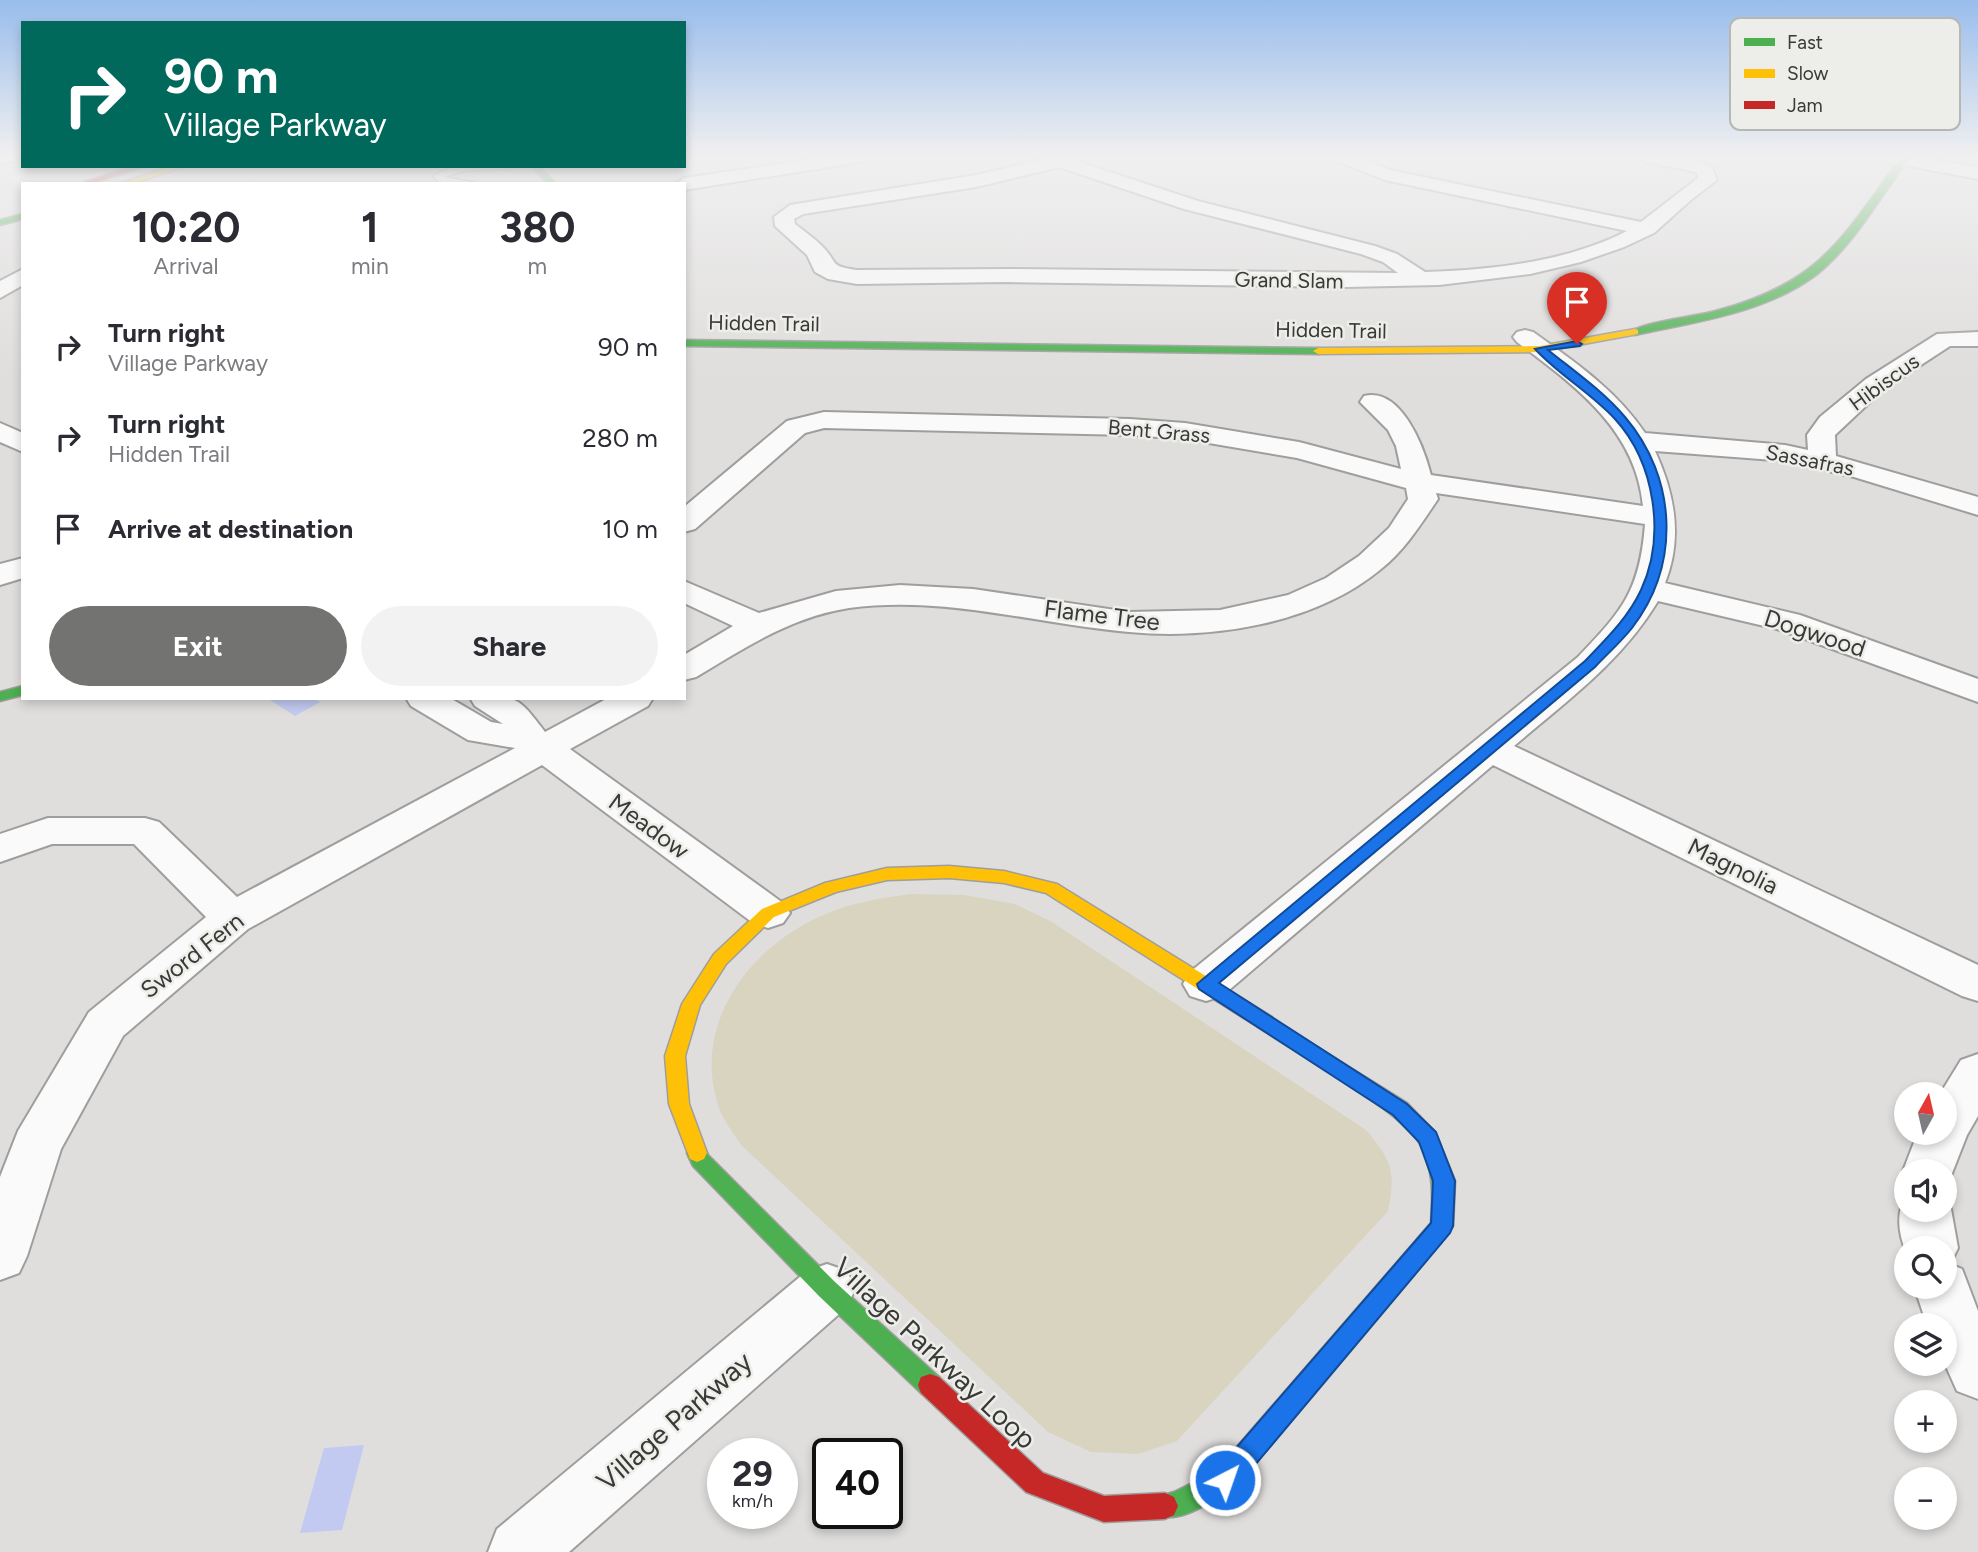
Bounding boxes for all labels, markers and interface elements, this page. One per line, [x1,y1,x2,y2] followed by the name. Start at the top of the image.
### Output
[1730,18,1960,130] legend
[1787,31,1823,54] text: Fast
[164,46,279,105] text: 90 m
[49,49,140,140] icon: right
[1787,62,1829,85] text: Slow
[1787,94,1823,117] text: Jam
[164,106,387,144] text: Village Parkway
[131,202,241,253] text: 10:20
[361,202,379,253] text: 1
[499,202,576,253] text: 380
[154,252,218,280] text: Arrival
[351,252,389,280] text: min
[528,252,547,280] text: m
[1234,267,1344,293] street label: Grand Slam
[1547,272,1607,344] pin
[1558,283,1596,321] icon: arrive
[708,310,820,336] street label: Hidden Trail
[108,317,225,349] text: Turn right
[1275,317,1387,343] street label: Hidden Trail
[49,328,87,366] icon: right
[598,331,658,363] text: 90 m
[1844,348,1924,416] street label: Hibiscus
[108,349,268,377] text: Village Parkway
[108,408,225,440] text: Turn right
[1107,414,1211,448] street label: Bent Grass
[49,419,87,457] icon: right
[582,422,658,454] text: 280 m
[1764,439,1856,481] street label: Sassafras
[108,440,230,468] text: Hidden Trail
[49,510,87,548] icon: arrive
[108,513,353,545] text: Arrive at destination
[602,513,658,545] text: 10 m
[1042,594,1162,636] street label: Flame Tree
[1761,603,1869,663] street label: Dogwood
[49,606,347,686] button: Exit
[361,606,658,686] button: Share
[603,787,695,865] street label: Meadow
[1683,832,1783,900] street label: Magnolia
[135,906,249,1004] street label: Sword Fern
[1894,1082,1956,1144] north arrow
[1894,1082,1957,1530] map controls
[1894,1159,1957,1222] button: sound
[1894,1236,1957,1299] button: search
[826,1250,1044,1456] street label: Village Parkway Loop
[1894,1313,1957,1376] button: layers
[589,1344,759,1498] street label: Village Parkway
[1894,1390,1957,1453] button: +
[812,1438,903,1529] speed limit sign: 40
[1188,1443,1262,1517] position arrow
[732,1453,773,1495] text: 29
[1894,1467,1957,1530] button: −
[732,1490,773,1512] text: km/h

